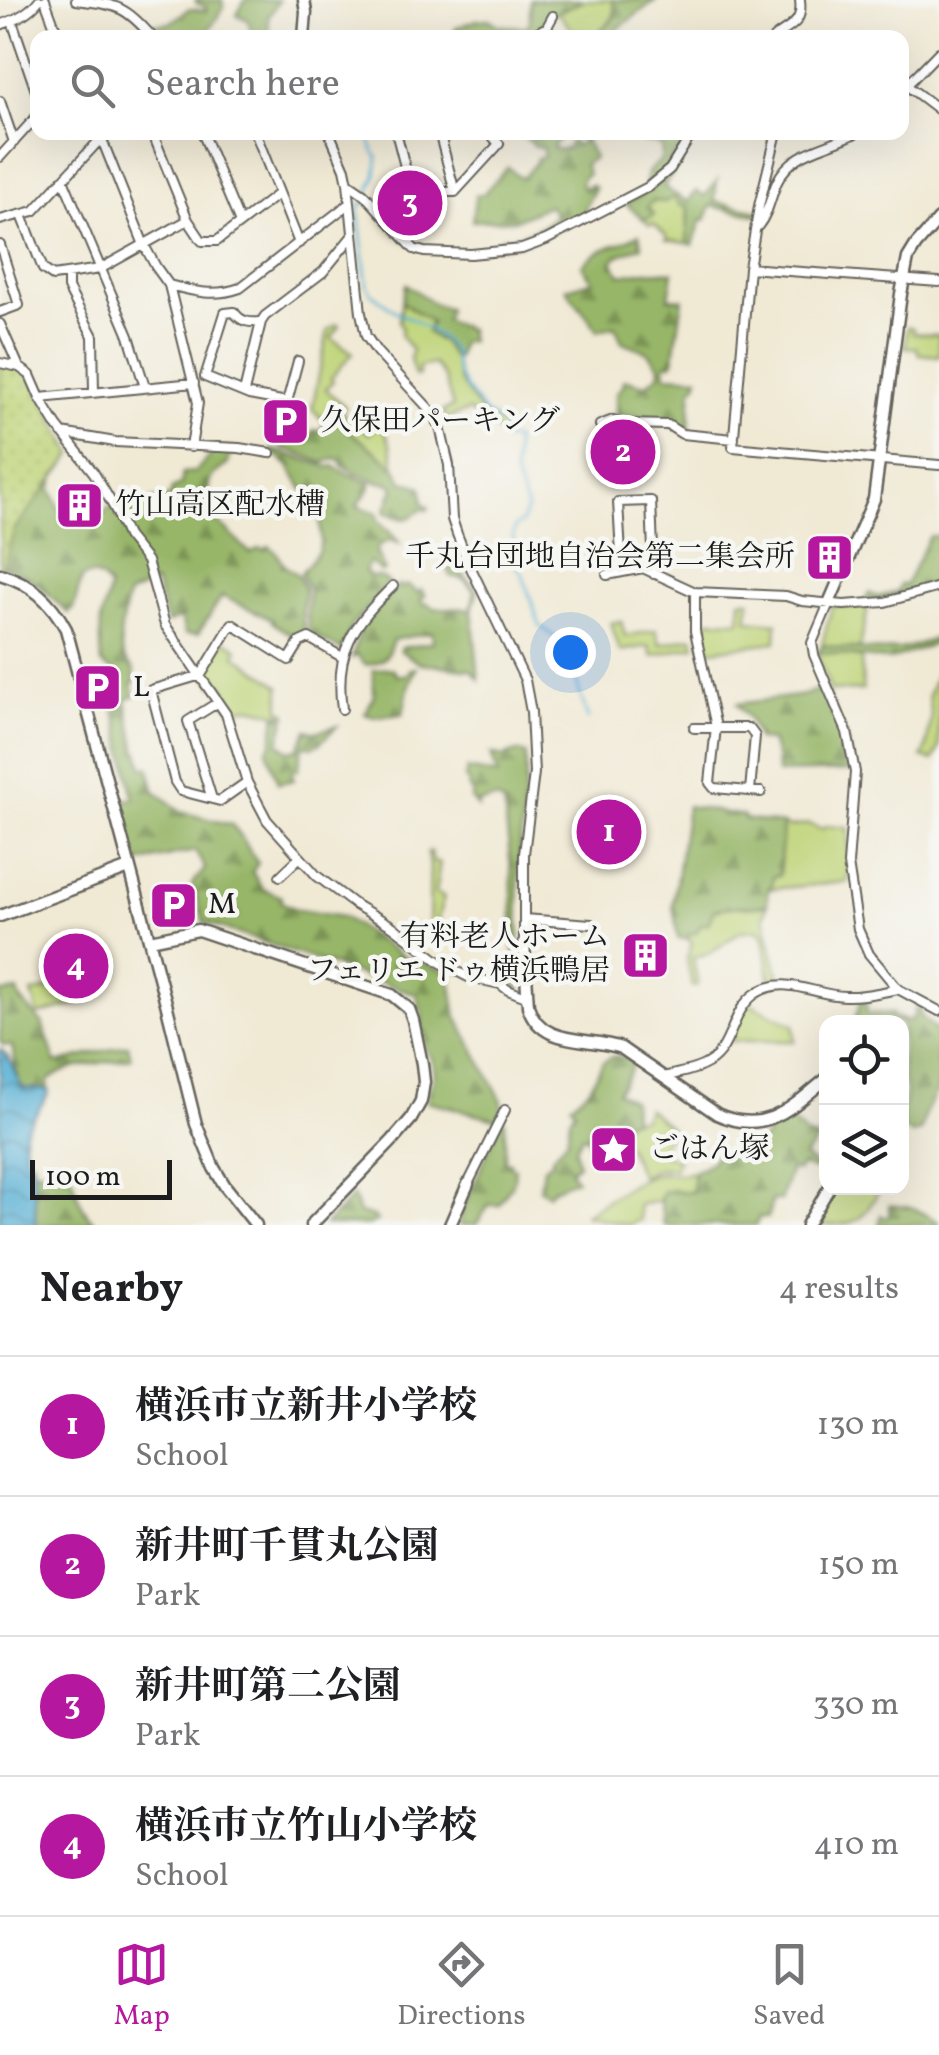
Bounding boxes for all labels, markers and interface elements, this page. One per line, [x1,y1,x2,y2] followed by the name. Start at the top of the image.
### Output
[30,30,909,140] search box
[65,58,120,113] icon: search
[145,59,340,112] text: Search here
[378,166,442,240] pin: 3
[260,396,312,448] parking icon: 久保田パーキング
[321,401,560,443] place label: 久保田パーキング
[590,414,656,490] pin: 2
[54,480,106,532] building icon: 竹山高区配水槽
[115,485,325,527] place label: 竹山高区配水槽
[804,532,856,584] building icon: 千丸台団地自治会第二集会所
[405,537,795,579] place label: 千丸台団地自治会第二集会所
[545,627,596,678] your location
[72,662,124,714] parking icon: L
[133,667,150,709] place label: L
[576,794,642,870] pin: 1
[147,879,199,931] parking icon: M
[208,884,236,926] place label: M
[307,917,610,993] place label: 有料老人ホーム フェリエ ドゥ横浜鴨居
[44,928,108,1004] pin: 4
[619,929,671,981] building icon: 有料老人ホーム フェリエ ドゥ横浜鴨居
[819,1015,909,1195] map controls
[819,1015,909,1105] button: locate
[819,1105,909,1195] button: layers
[588,1124,640,1176] place icon: ごはん塚
[649,1129,769,1171] place label: ごはん塚
[30,1155,172,1200] scale bar
[45,1158,120,1197] text: 100 m
[40,1261,183,1320] text: Nearby
[779,1268,899,1312] text: 4 results
[135,1382,477,1435] text: 横浜市立新井小学校
[66,1404,79,1448] text: 1
[817,1404,899,1448] text: 130 m
[135,1435,229,1479] text: School
[135,1522,439,1575] text: 新井町千貫丸公園
[64,1544,81,1588] text: 2
[818,1544,899,1588] text: 150 m
[135,1575,200,1619] text: Park
[135,1662,401,1715] text: 新井町第二公園
[64,1684,81,1728] text: 3
[813,1684,899,1728] text: 330 m
[135,1715,200,1759] text: Park
[135,1802,477,1855] text: 横浜市立竹山小学校
[63,1824,82,1868] text: 4
[814,1824,899,1868] text: 410 m
[135,1855,229,1899] text: School
[114,1937,170,2036] tab: Map
[397,1937,526,2036] tab: Directions
[753,1937,825,2036] tab: Saved

